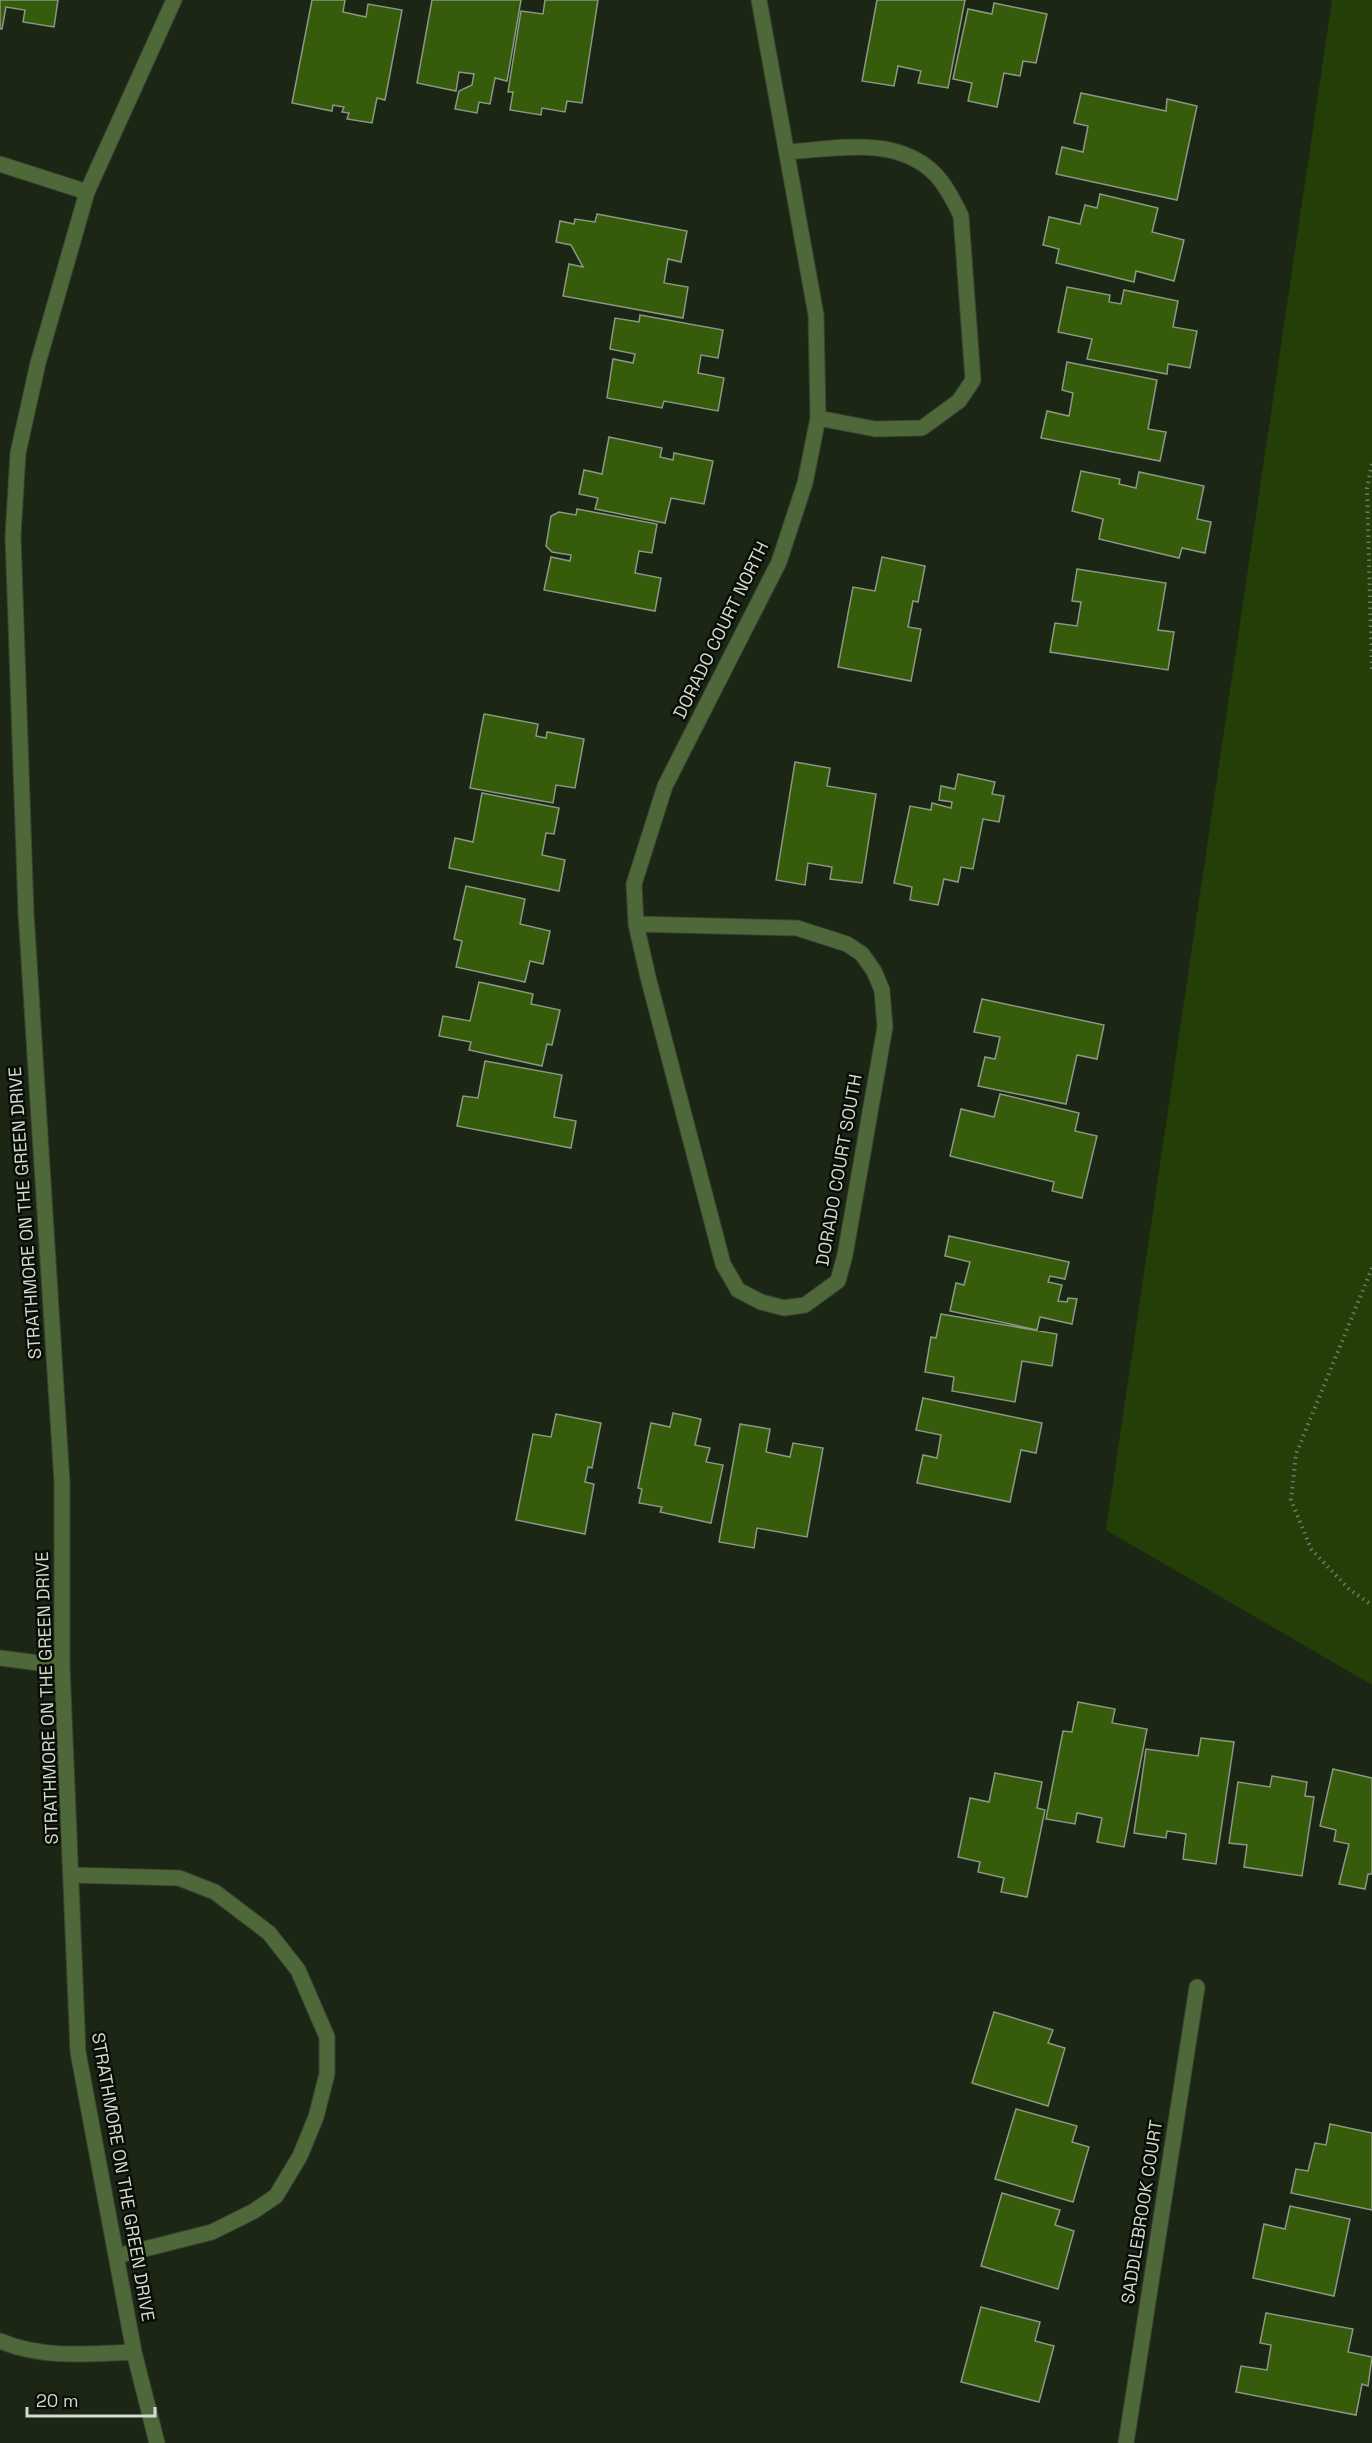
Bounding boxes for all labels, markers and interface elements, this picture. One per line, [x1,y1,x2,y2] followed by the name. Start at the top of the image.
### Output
[668,537,773,722] street label: DORADO COURT NORTH
[3,1066,46,1360] street label: STRATHMORE ON THE GREEN DRIVE
[810,1072,867,1268] street label: DORADO COURT SOUTH
[30,1551,63,1845] street label: STRATHMORE ON THE GREEN DRIVE
[87,2031,160,2323] street label: STRATHMORE ON THE GREEN DRIVE
[1116,2118,1167,2306] street label: SADDLEBROOK COURT
[27,2380,154,2418] scale bar
[36,2389,79,2412] text: 20 m

